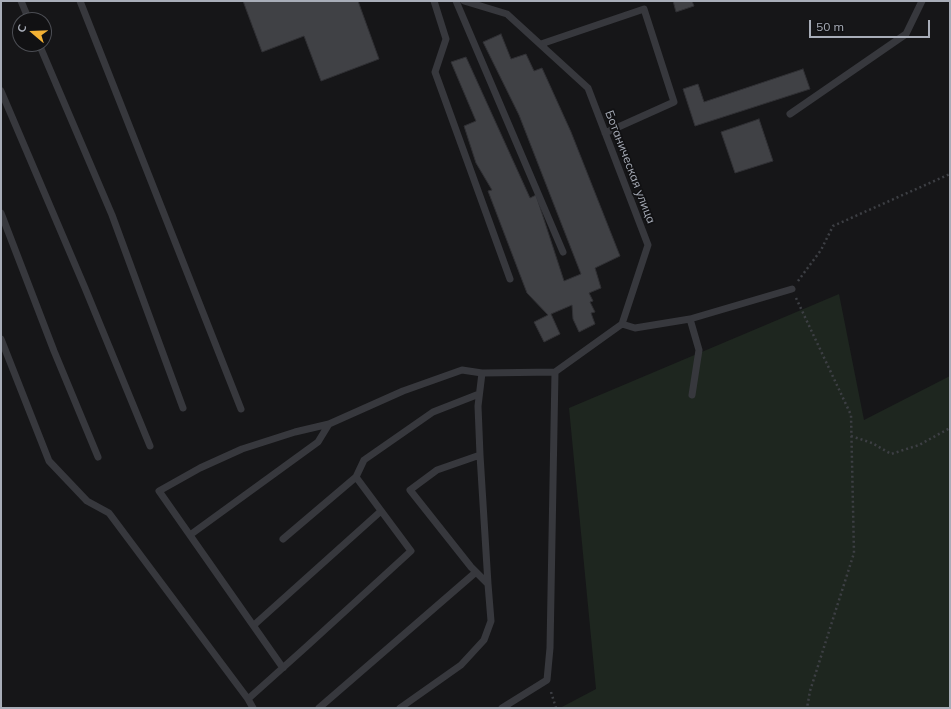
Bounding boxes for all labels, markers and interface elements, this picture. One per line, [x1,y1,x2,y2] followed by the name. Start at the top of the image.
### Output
[12,12,52,52] north arrow
[811,12,932,38] scale bar
[816,19,844,34] text: 50 m
[14,23,29,34] text: С
[602,108,658,226] street label: Ботаническая улица

